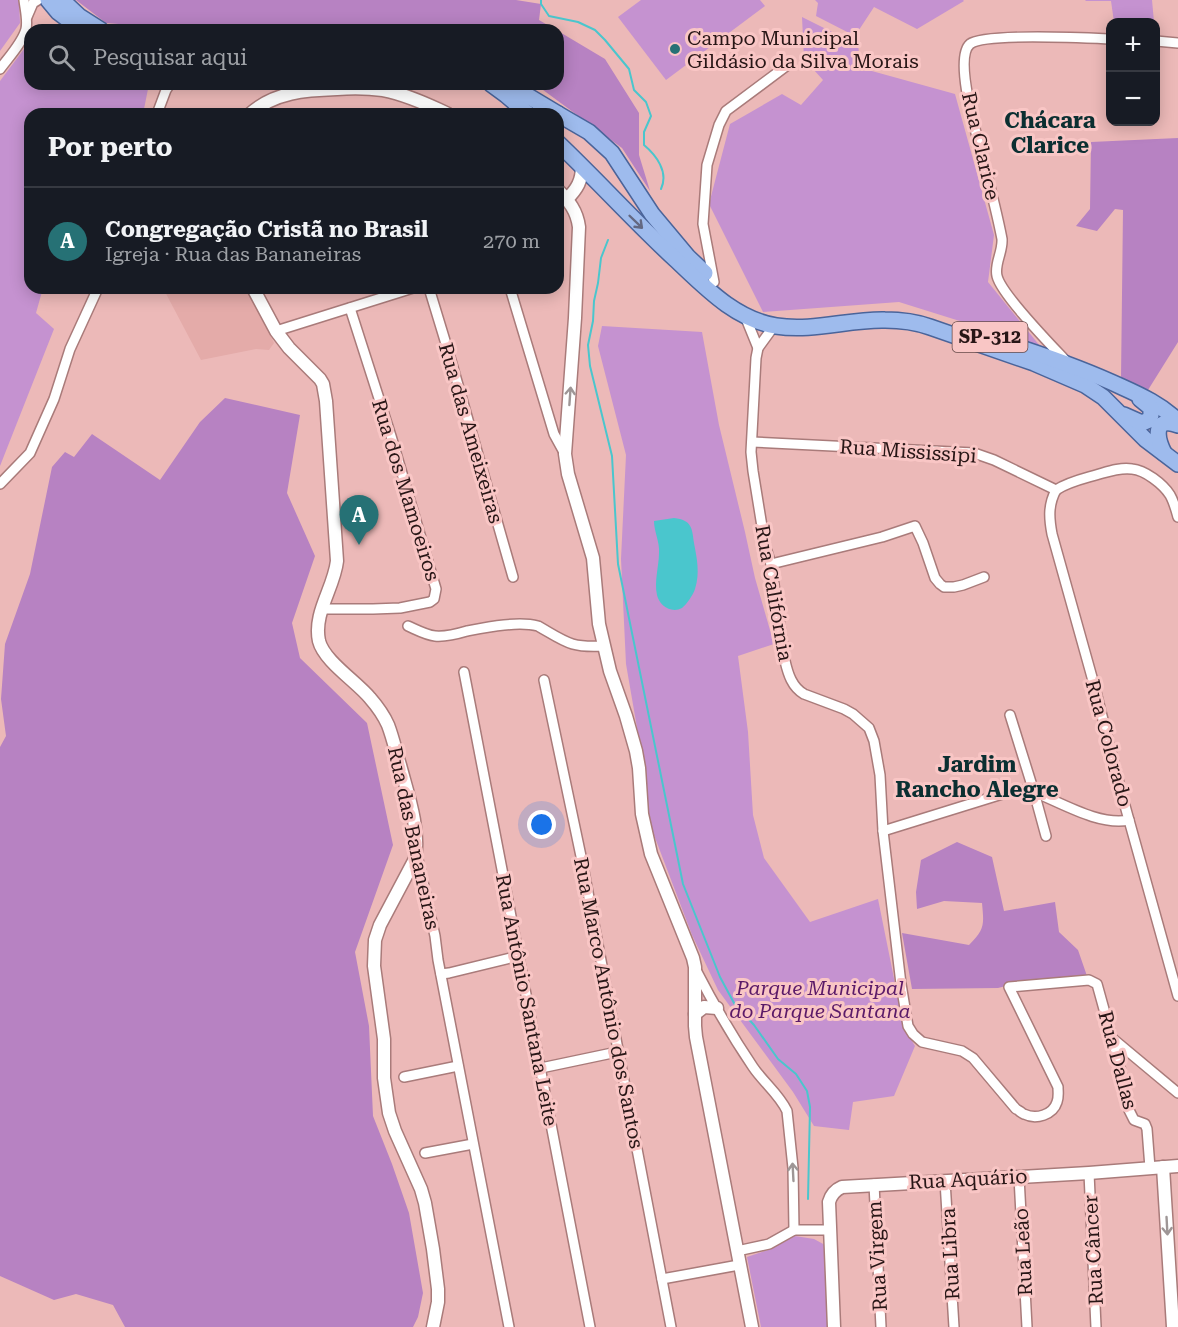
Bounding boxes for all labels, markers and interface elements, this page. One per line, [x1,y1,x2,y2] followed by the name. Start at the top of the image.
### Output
[1106,18,1160,126] map controls
[1106,18,1160,72] button: +
[24,24,564,90] search box
[687,26,919,73] place label: Campo Municipal Gildásio da Silva Morais
[45,41,78,74] icon: search
[668,42,682,56] marker: Campo Municipal Gildásio da Silva Morais
[93,45,247,70] text: Pesquisar aqui
[1106,72,1160,126] button: −
[957,90,1005,202] street label: Rua Clarice
[1004,108,1096,158] district label: Chácara Clarice
[48,132,173,162] text: Por perto
[628,215,643,230] one-way arrow
[105,217,428,242] text: Congregação Cristã no Brasil
[60,229,75,253] text: A
[483,229,540,253] text: 270 m
[105,242,361,266] text: Igreja · Rua das Bananeiras
[952,322,1028,352] road number: SP-312
[434,340,508,526] street label: Rua das Ameixeiras
[564,386,575,406] one-way arrow
[367,396,445,584] street label: Rua dos Mamoeiros
[839,434,977,468] street label: Rua Mississípi
[340,496,378,545] pin: A
[750,523,798,663] street label: Rua Califórnia
[1080,677,1138,809] street label: Rua Colorado
[383,744,445,932] street label: Rua das Bananeiras
[895,752,1059,802] district label: Jardim Rancho Alegre
[527,810,556,839] your location
[569,855,649,1151] street label: Rua Marco Antônio dos Santos
[491,872,563,1128] street label: Rua Antônio Santana Leite
[729,976,911,1023] park label: Parque Municipal do Parque Santana
[1093,1008,1143,1112] street label: Rua Dallas
[788,1162,799,1182] one-way arrow
[908,1164,1028,1194] street label: Rua Aquário
[1078,1194,1108,1306] street label: Rua Câncer
[862,1200,892,1312] street label: Rua Virgem
[936,1207,964,1301] street label: Rua Libra
[1009,1207,1037,1297] street label: Rua Leão
[1161,1215,1172,1235] one-way arrow

